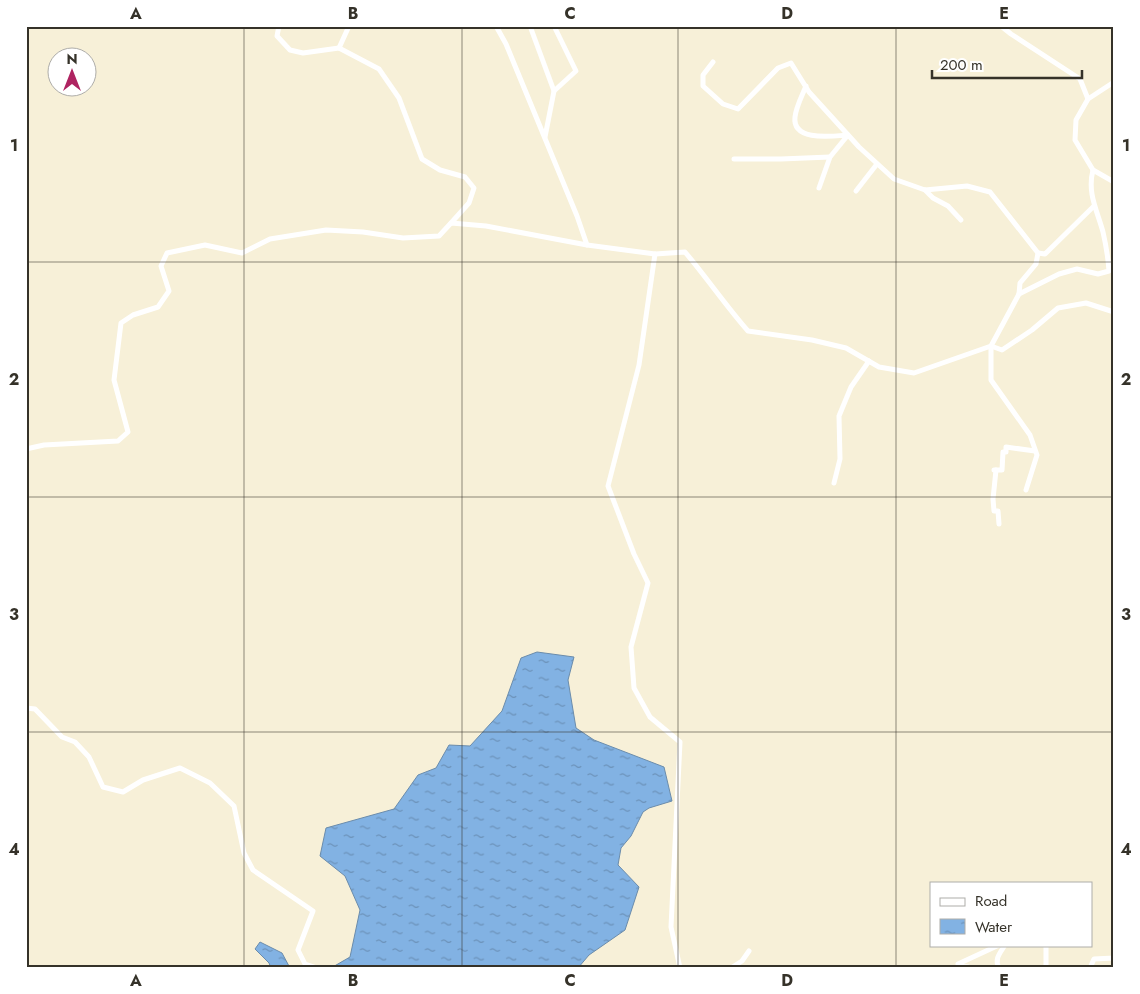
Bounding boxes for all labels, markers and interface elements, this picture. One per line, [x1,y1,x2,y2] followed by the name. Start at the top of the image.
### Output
[129,2,142,25] text: A
[348,2,358,25] text: B
[564,2,576,25] text: C
[781,2,793,25] text: D
[999,2,1009,25] text: E
[48,48,98,98] north arrow
[932,48,1082,80] scale bar
[66,49,78,69] text: N
[940,54,983,76] text: 200 m
[10,134,18,157] text: 1
[1122,134,1130,157] text: 1
[9,368,19,391] text: 2
[1121,368,1131,391] text: 2
[9,603,19,626] text: 3
[1121,603,1131,626] text: 3
[8,838,20,861] text: 4
[1120,838,1132,861] text: 4
[930,882,1092,946] legend
[975,890,1007,912] text: Road
[975,916,1013,938] text: Water
[129,969,142,992] text: A
[348,969,358,992] text: B
[564,969,576,992] text: C
[781,969,793,992] text: D
[999,969,1009,992] text: E

